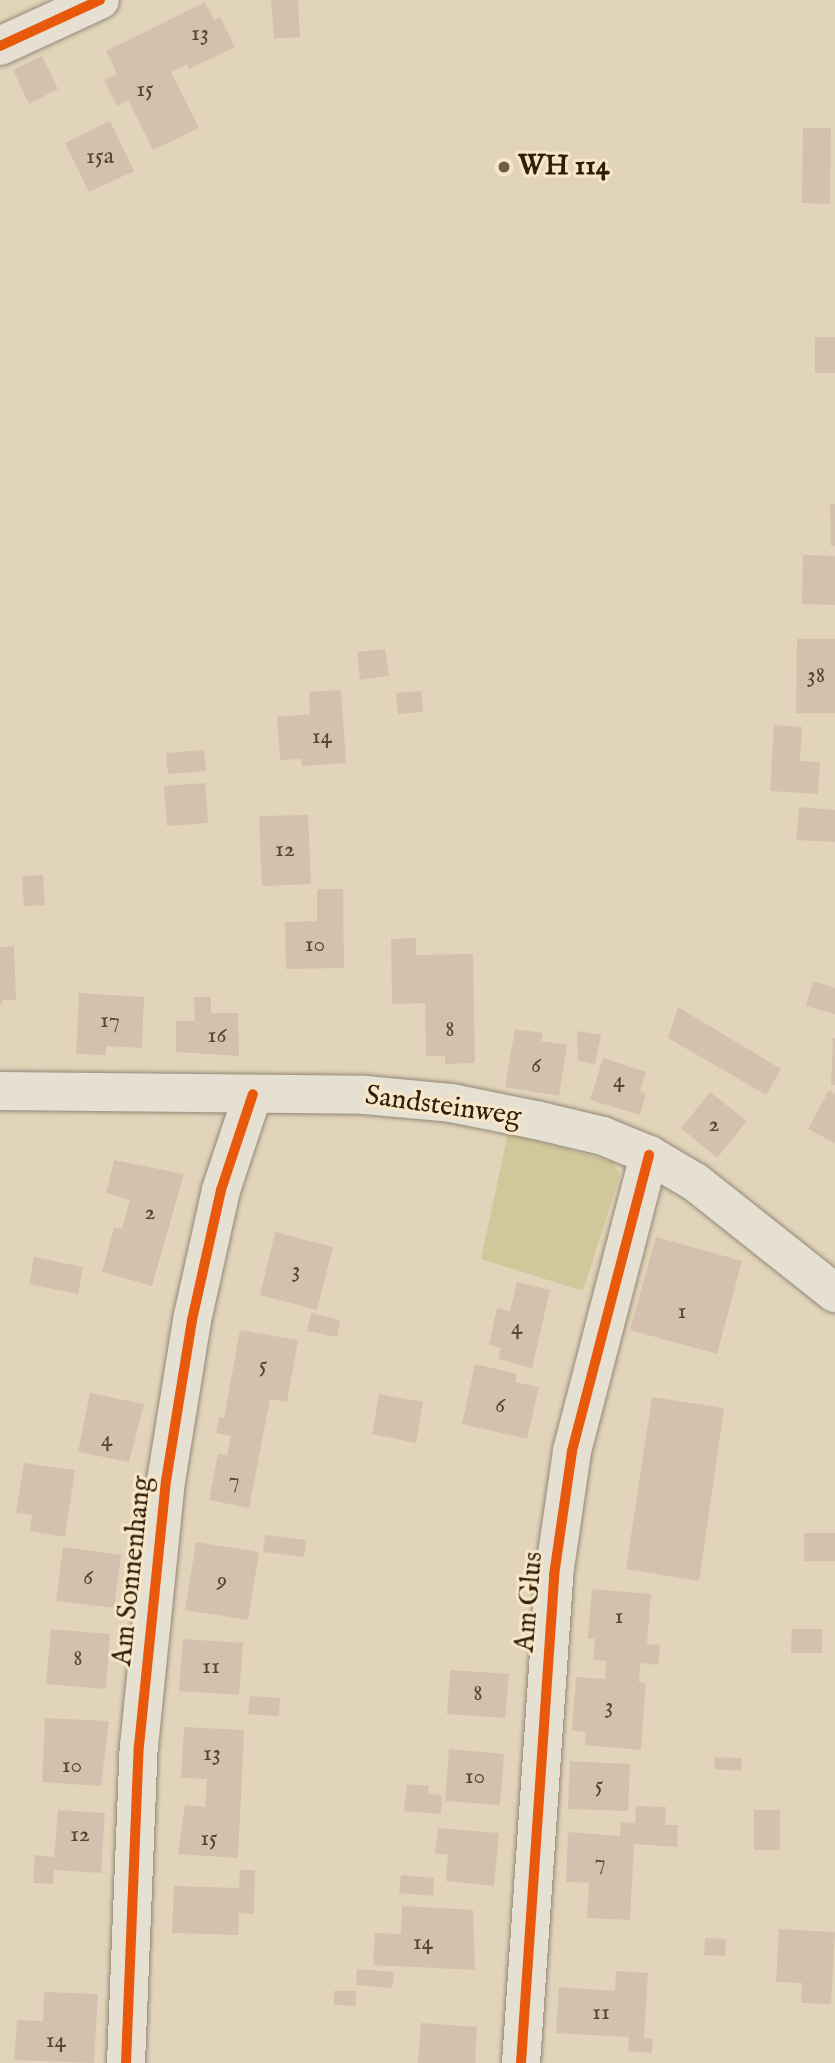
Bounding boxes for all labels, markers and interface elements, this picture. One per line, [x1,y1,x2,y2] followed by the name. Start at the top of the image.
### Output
[191,20,209,48] house number: 13
[136,76,154,104] house number: 15
[86,143,114,171] house number: 15a
[518,150,609,184] place label: WH 114
[496,159,512,175] marker: WH 114
[807,662,825,690] house number: 38
[312,723,332,751] house number: 14
[275,836,295,864] house number: 12
[305,931,325,959] house number: 10
[100,1007,120,1035] house number: 17
[445,1016,455,1044] house number: 8
[207,1022,227,1050] house number: 16
[531,1052,541,1080] house number: 6
[613,1067,625,1095] house number: 4
[363,1079,523,1135] street label: Sandsteinweg
[708,1111,720,1139] house number: 2
[144,1199,156,1227] house number: 2
[292,1257,300,1285] house number: 3
[678,1298,686,1326] house number: 1
[511,1314,523,1342] house number: 4
[259,1352,267,1380] house number: 5
[495,1392,505,1420] house number: 6
[101,1426,113,1454] house number: 4
[228,1467,240,1495] house number: 7
[106,1474,160,1668] street label: Am Sonnenhang
[509,1550,551,1654] street label: Am Glus
[83,1564,93,1592] house number: 6
[217,1567,227,1595] house number: 9
[615,1603,623,1631] house number: 1
[73,1645,83,1673] house number: 8
[202,1653,220,1681] house number: 11
[473,1680,483,1708] house number: 8
[605,1693,613,1721] house number: 3
[203,1740,221,1768] house number: 13
[62,1752,82,1780] house number: 10
[465,1763,485,1791] house number: 10
[595,1772,603,1800] house number: 5
[70,1821,90,1849] house number: 12
[200,1825,218,1853] house number: 15
[594,1849,606,1877] house number: 7
[413,1929,433,1957] house number: 14
[592,1999,610,2027] house number: 11
[46,2027,66,2055] house number: 14

